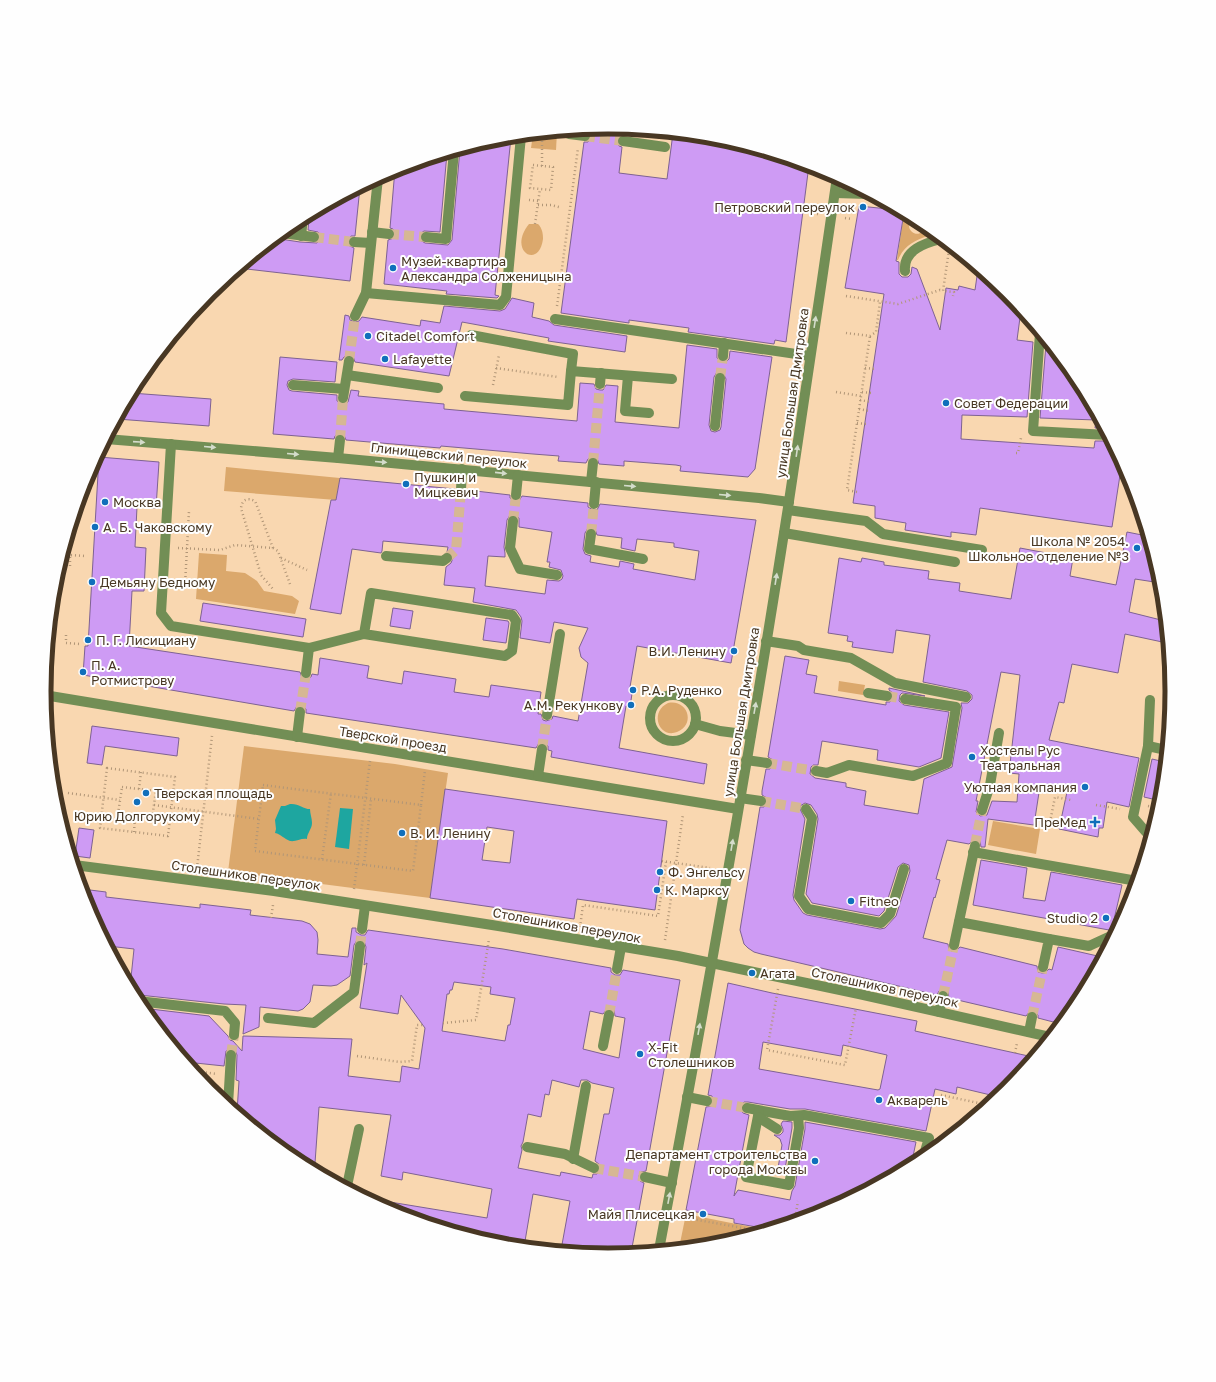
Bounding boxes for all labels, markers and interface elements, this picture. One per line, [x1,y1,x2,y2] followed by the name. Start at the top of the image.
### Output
[714,199,856,215] place label: Петровский переулок
[858,202,868,212] marker: Петровский переулок
[401,253,572,284] place label: Музей-квартира Александра Солженицына
[388,263,398,273] marker: Музей-квартира Александра Солженицына
[772,307,812,479] street label: улица Большая Дмитровка
[813,316,819,328] one-way arrow
[376,328,475,344] place label: Citadel Comfort
[363,331,373,341] marker: Citadel Comfort
[393,351,452,367] place label: Lafayette
[380,354,390,364] marker: Lafayette
[954,395,1068,411] place label: Совет Федерации
[941,398,951,408] marker: Совет Федерации
[133,438,145,445] one-way arrow
[370,439,529,471] street label: Глинищевский переулок
[204,444,216,451] one-way arrow
[794,445,800,457] one-way arrow
[287,451,299,457] one-way arrow
[375,458,387,465] one-way arrow
[414,469,478,500] place label: Пушкин и Мицкевич
[495,470,507,477] one-way arrow
[401,479,411,489] marker: Пушкин и Мицкевич
[624,482,636,489] one-way arrow
[719,491,731,498] one-way arrow
[113,494,161,510] place label: Москва
[100,497,110,507] marker: Москва
[103,519,213,535] place label: А. Б. Чаковскому
[90,522,100,532] marker: А. Б. Чаковскому
[968,533,1129,564] place label: Школа № 2054. Школьное отделение №3
[1132,543,1142,553] marker: Школа № 2054. Школьное отделение №3
[774,573,780,585] one-way arrow
[100,574,216,590] place label: Демьяну Бедному
[87,577,97,587] marker: Демьяну Бедному
[720,626,762,798] street label: улица Большая Дмитровка
[96,632,197,648] place label: П. Г. Лисициану
[83,635,93,645] marker: П. Г. Лисициану
[649,643,727,659] place label: В.И. Ленину
[729,646,739,656] marker: В.И. Ленину
[91,657,175,688] place label: П. А. Ротмистрову
[78,667,88,677] marker: П. А. Ротмистрову
[641,682,722,698] place label: Р.А. Руденко
[628,685,638,695] marker: Р.А. Руденко
[524,697,624,713] place label: А.М. Рекункову
[626,700,636,710] marker: А.М. Рекункову
[752,702,758,714] one-way arrow
[338,723,448,755] street label: Тверской проезд
[980,742,1060,773] place label: Хостелы Рус Театральная
[967,752,977,762] marker: Хостелы Рус Театральная
[964,779,1077,795] place label: Уютная компания
[1080,782,1090,792] marker: Уютная компания
[154,785,273,801] place label: Тверская площадь
[141,788,151,798] marker: Тверская площадь
[132,797,142,807] marker: Юрию Долгорукому
[74,808,201,824] place label: Юрию Долгорукому
[1034,814,1086,830] place label: ПреМед
[1089,816,1101,828] marker: ПреМед
[410,825,491,841] place label: В. И. Ленину
[397,828,407,838] marker: В. И. Ленину
[729,839,735,852] one-way arrow
[170,857,322,893] street label: Столешников переулок
[668,864,745,880] place label: Ф. Энгельсу
[655,867,665,877] marker: Ф. Энгельсу
[665,882,730,898] place label: К. Марксу
[652,885,662,895] marker: К. Марксу
[859,893,899,909] place label: Fitneo
[846,896,856,906] marker: Fitneo
[492,904,643,946] street label: Столешников переулок
[1047,910,1098,926] place label: Studio 2
[1101,913,1111,923] marker: Studio 2
[810,964,961,1011] street label: Столешников переулок
[760,965,795,981] place label: Агата
[747,968,757,978] marker: Агата
[697,1022,703,1035] one-way arrow
[648,1039,735,1070] place label: X-Fit Столешников
[635,1049,645,1059] marker: X-Fit Столешников
[887,1092,948,1108] place label: Акварель
[874,1095,884,1105] marker: Акварель
[626,1146,807,1177] place label: Департамент строительства города Москвы
[810,1156,820,1166] marker: Департамент строительства города Москвы
[666,1192,672,1204] one-way arrow
[588,1206,695,1222] place label: Майя Плисецкая
[698,1209,708,1219] marker: Майя Плисецкая

